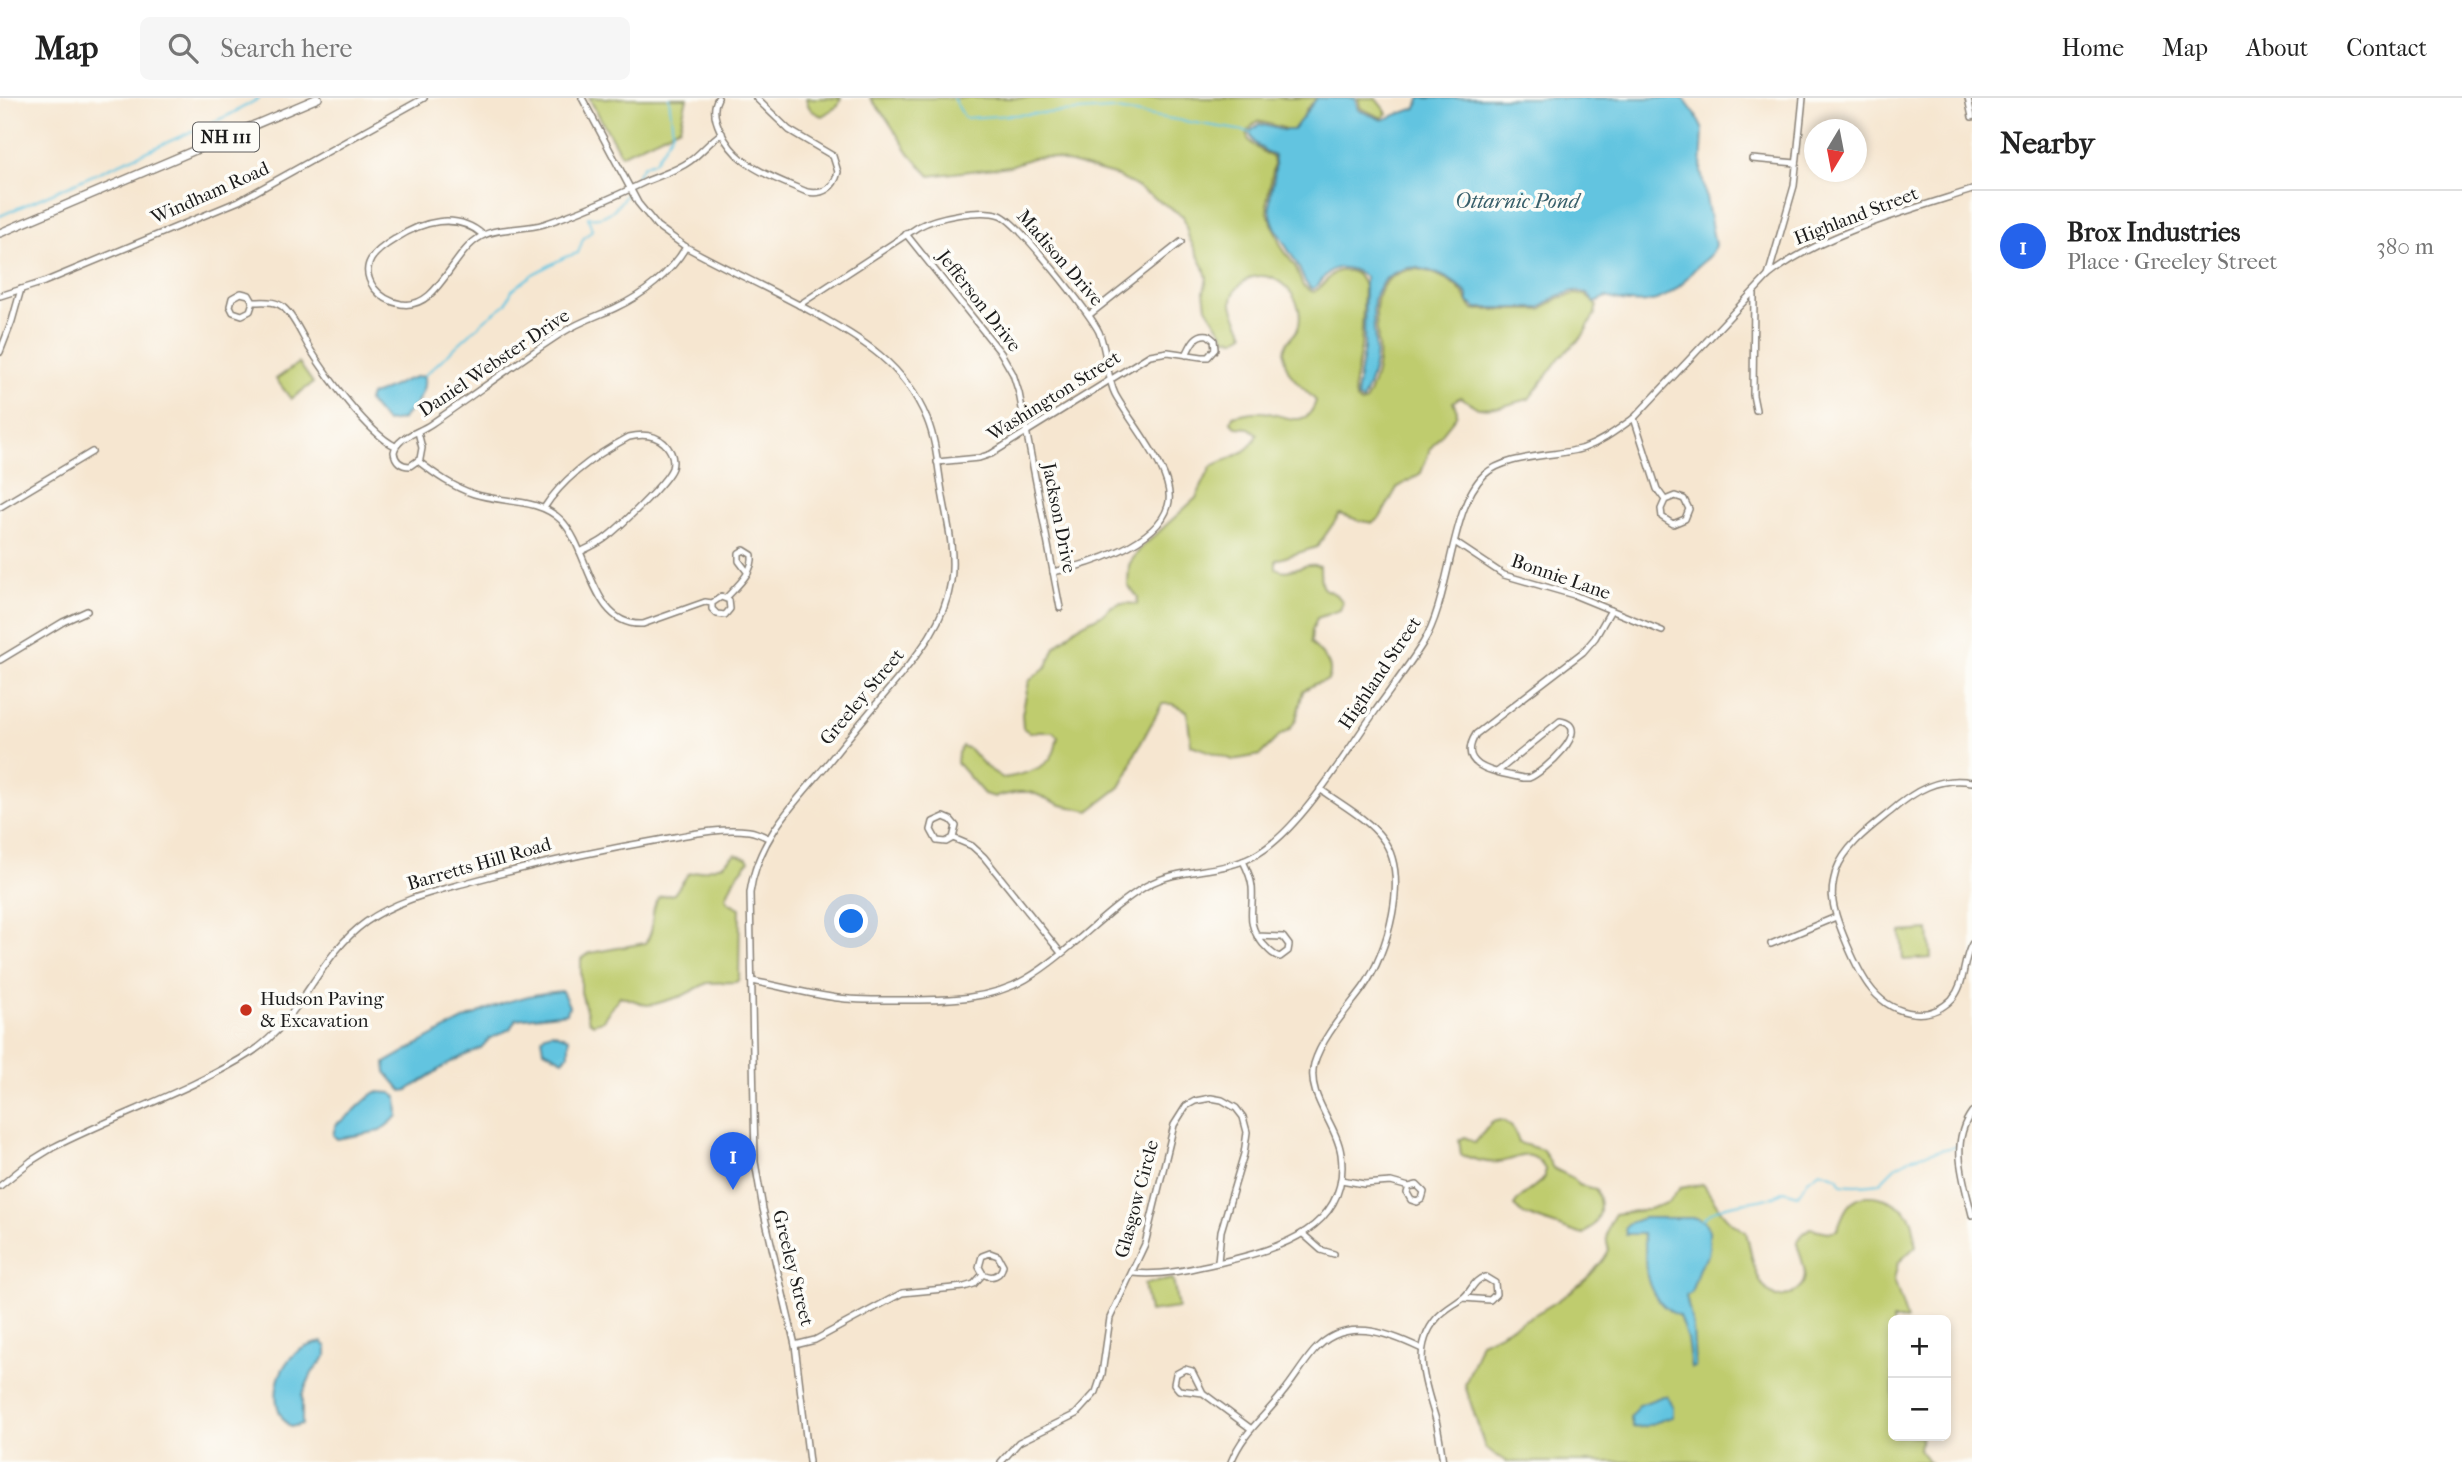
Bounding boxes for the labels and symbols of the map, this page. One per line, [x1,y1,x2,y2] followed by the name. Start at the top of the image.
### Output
[1804,119,1867,182] north arrow
[193,122,259,152] road number: NH 111
[147,157,273,229] street label: Windham Road
[1791,182,1921,250] street label: Highland Street
[1455,189,1581,213] water label: Ottarnic Pond
[1012,205,1108,311] street label: Madison Drive
[931,244,1025,356] street label: Jefferson Drive
[415,304,573,422] street label: Daniel Webster Drive
[983,346,1125,446] street label: Washington Street
[1037,459,1080,575] street label: Jackson Drive
[1508,550,1614,604] street label: Bonnie Lane
[1334,612,1426,733] street label: Highland Street
[815,644,909,750] street label: Greeley Street
[404,833,554,895] street label: Barretts Hill Road
[834,904,868,938] your location
[260,988,384,1032] place label: Hudson Paving & Excavation
[238,1002,254,1018] marker: Hudson Paving & Excavation
[710,1132,756,1190] pin: 1
[1111,1138,1163,1260] street label: Glasgow Circle
[768,1208,818,1328] street label: Greeley Street

